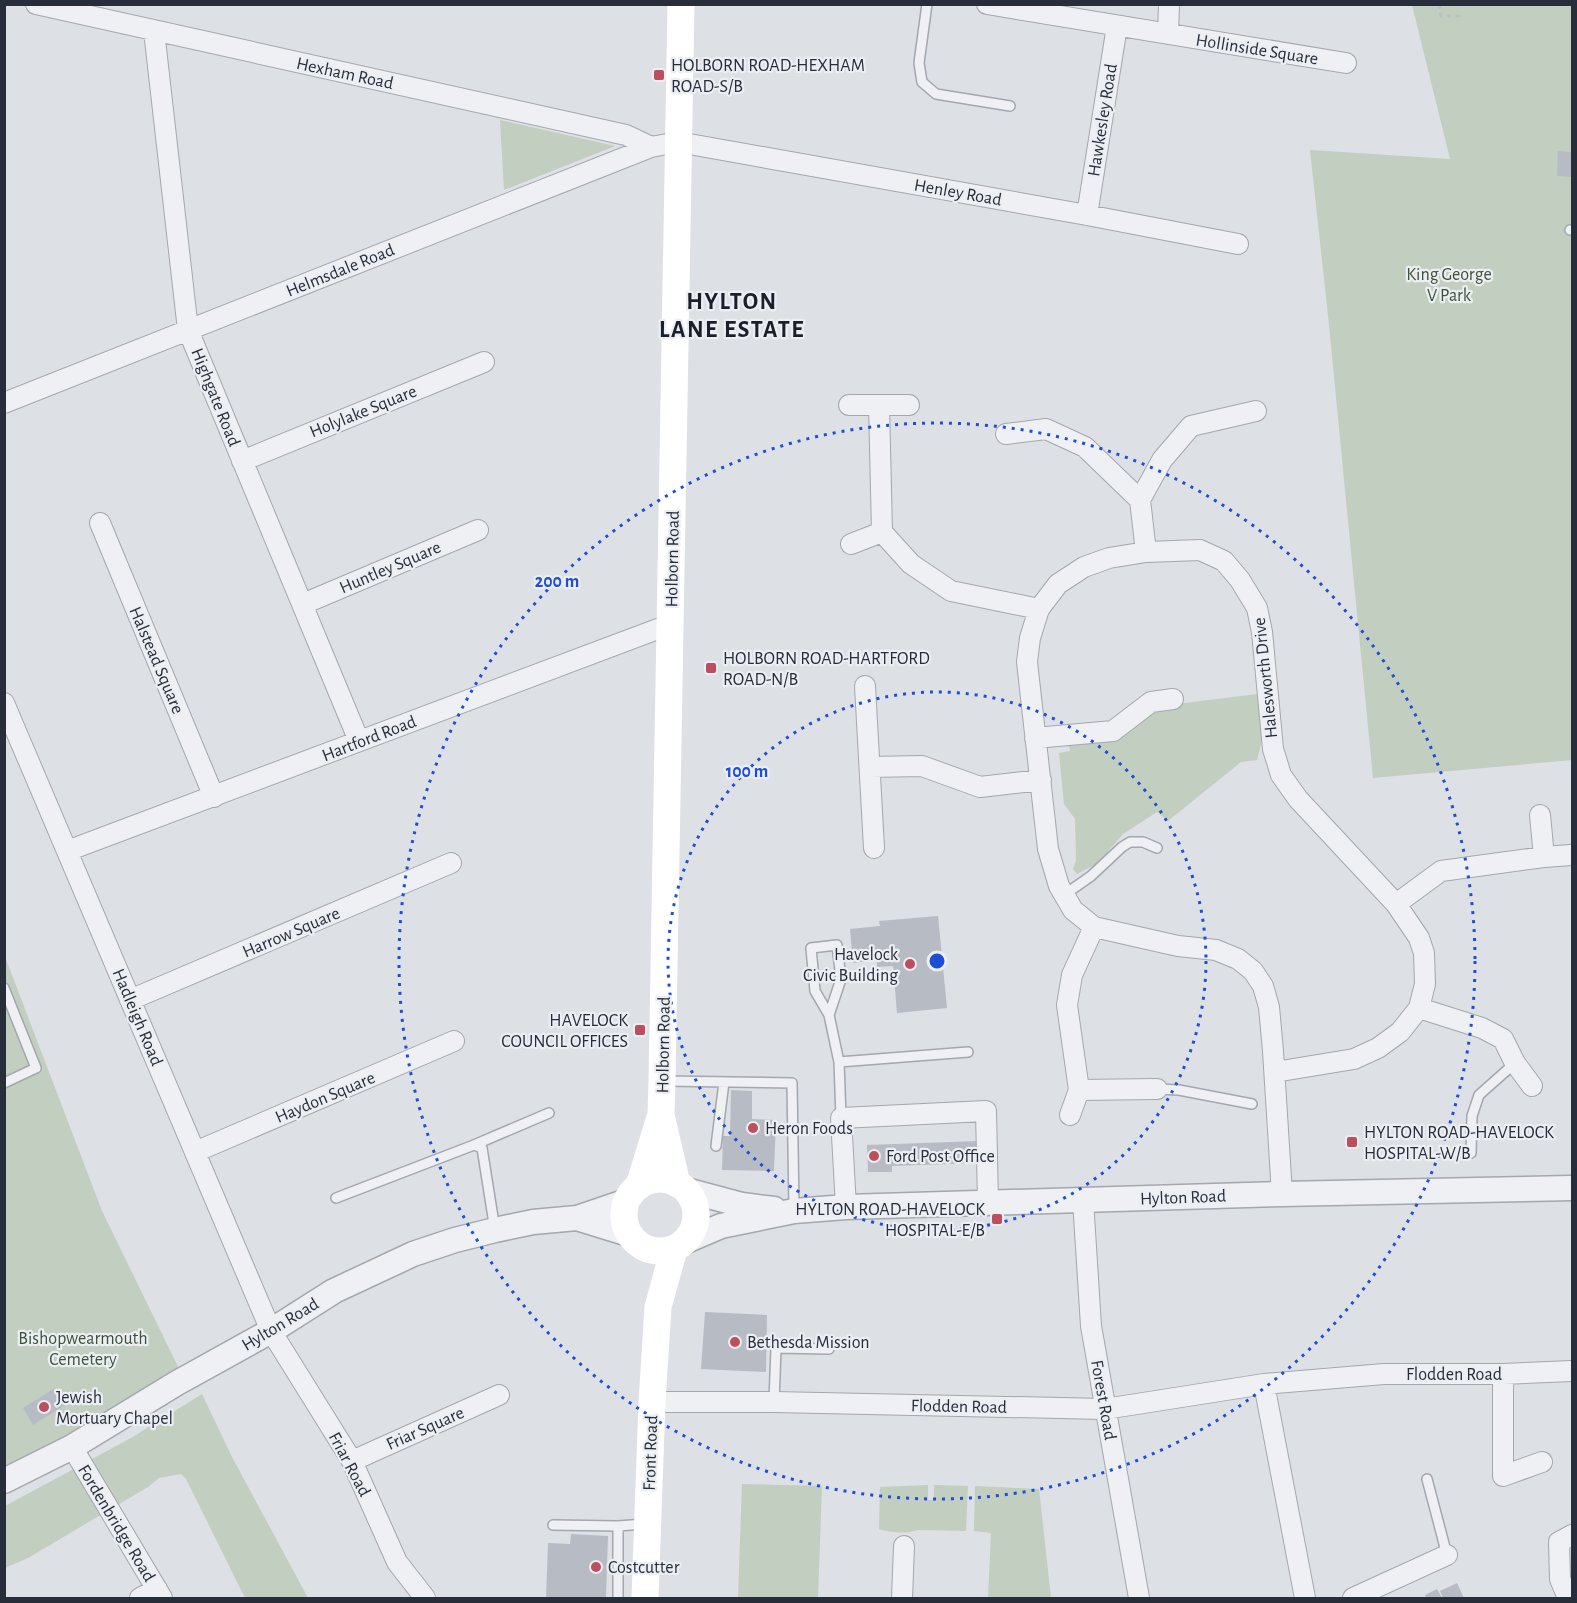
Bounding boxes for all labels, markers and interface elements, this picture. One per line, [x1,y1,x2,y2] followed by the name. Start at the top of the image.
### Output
[1194,31,1319,69] street label: Hollinside Square
[295,55,395,93] street label: Hexham Road
[671,57,865,96] place label: HOLBORN ROAD-HEXHAM ROAD-S/B
[1085,62,1121,178] street label: Hawkesley Road
[652,68,666,82] marker: HOLBORN ROAD-HEXHAM ROAD-S/B
[913,176,1003,210] street label: Henley Road
[284,241,397,301] street label: Helmsdale Road
[1406,266,1492,305] park label: King George V Park
[659,290,805,342] district label: HYLTON LANE ESTATE
[187,346,243,449] street label: Highgate Road
[307,382,419,442] street label: Holylake Square
[663,510,683,608] street label: Holborn Road
[337,538,444,597] street label: Huntley Square
[535,573,579,591] text: 200 m
[125,604,187,717] street label: Halstead Square
[1251,617,1281,739] street label: Halesworth Drive
[723,650,930,689] place label: HOLBORN ROAD-HARTFORD ROAD-N/B
[704,661,718,675] marker: HOLBORN ROAD-HARTFORD ROAD-N/B
[320,713,419,765] street label: Hartford Road
[726,763,768,781] text: 100 m
[240,904,343,962] street label: Harrow Square
[803,946,899,985] place label: Havelock Civic Building
[927,951,947,971] centre of rings
[903,957,917,971] marker: Havelock Civic Building
[109,966,166,1069] street label: Hadleigh Road
[654,996,674,1094] street label: Holborn Road
[501,1012,628,1051] place label: HAVELOCK COUNCIL OFFICES
[633,1023,647,1037] marker: HAVELOCK COUNCIL OFFICES
[273,1069,378,1127] street label: Haydon Square
[765,1120,853,1138] place label: Heron Foods
[746,1121,760,1135] marker: Heron Foods
[1364,1124,1554,1163] place label: HYLTON ROAD-HAVELOCK HOSPITAL-W/B
[1345,1135,1359,1149] marker: HYLTON ROAD-HAVELOCK HOSPITAL-W/B
[886,1148,995,1166] place label: Ford Post Office
[867,1149,881,1163] marker: Ford Post Office
[1140,1188,1226,1208] street label: Hylton Road
[795,1201,985,1240] place label: HYLTON ROAD-HAVELOCK HOSPITAL-E/B
[990,1212,1004,1226] marker: HYLTON ROAD-HAVELOCK HOSPITAL-E/B
[239,1295,322,1355] street label: Hylton Road
[18,1330,148,1369] park label: Bishopwearmouth Cemetery
[747,1334,870,1352] place label: Bethesda Mission
[728,1335,742,1349] marker: Bethesda Mission
[1087,1359,1119,1442] street label: Forest Road
[1406,1366,1502,1384] street label: Flodden Road
[56,1389,173,1428] place label: Jewish Mortuary Chapel
[911,1397,1007,1417] street label: Flodden Road
[37,1400,51,1414] marker: Jewish Mortuary Chapel
[384,1404,467,1454] street label: Friar Square
[641,1415,661,1491] street label: Front Road
[325,1429,374,1500] street label: Friar Road
[74,1462,158,1585] street label: Fordenbridge Road
[608,1559,680,1577] place label: Costcutter
[589,1560,603,1574] marker: Costcutter

